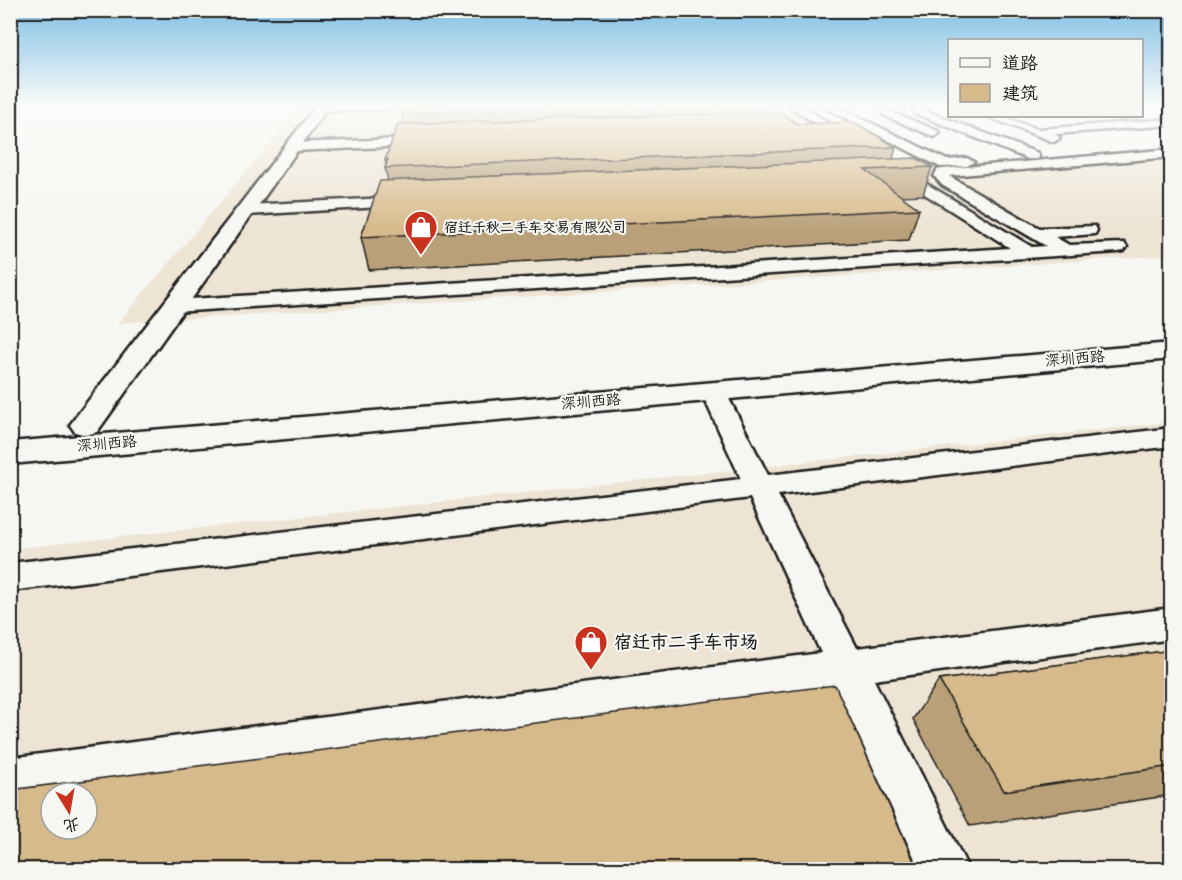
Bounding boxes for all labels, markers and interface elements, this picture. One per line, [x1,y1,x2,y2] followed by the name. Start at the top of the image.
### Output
[948,39,1143,117] legend
[1002,52,1038,75] text: 道路
[1002,82,1038,105] text: 建筑
[403,209,439,256] shop icon: 宿迁千秋二手车交易有限公司
[444,219,626,236] place label: 宿迁千秋二手车交易有限公司
[1044,347,1106,371] street label: 深圳西路
[560,390,622,414] street label: 深圳西路
[76,432,138,456] street label: 深圳西路
[573,624,609,671] shop icon: 宿迁市二手车市场
[614,631,758,654] place label: 宿迁市二手车市场
[39,781,99,841] north arrow
[62,813,81,836] text: 北

